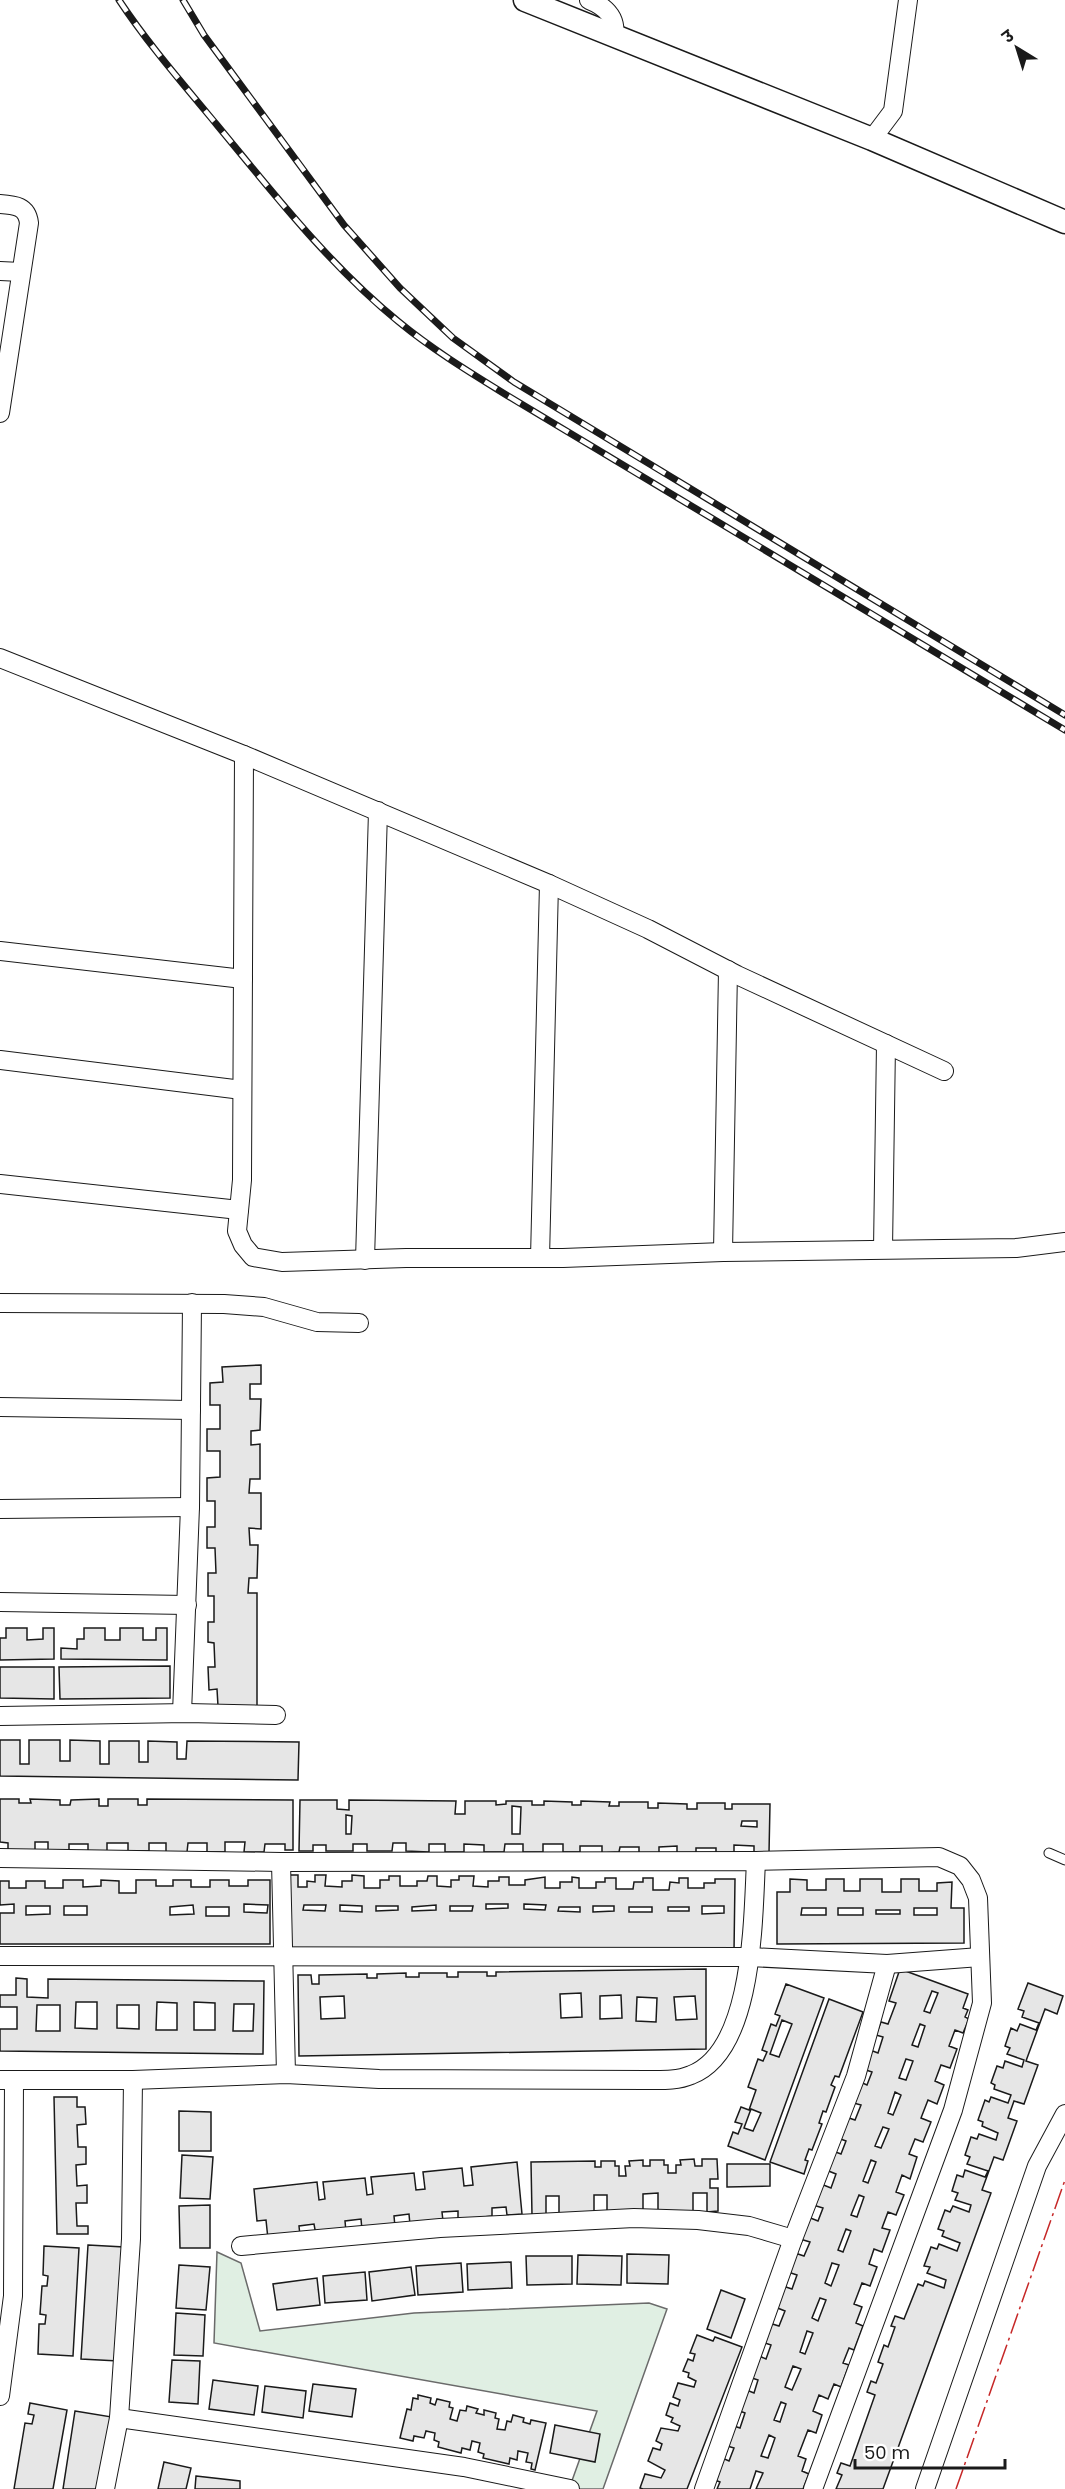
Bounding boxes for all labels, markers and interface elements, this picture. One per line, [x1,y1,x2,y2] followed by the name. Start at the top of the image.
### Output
[987,18,1047,78] north arrow
[997,24,1019,49] text: उ
[855,2432,1005,2470] scale bar
[864,2440,910,2465] text: 50 m

